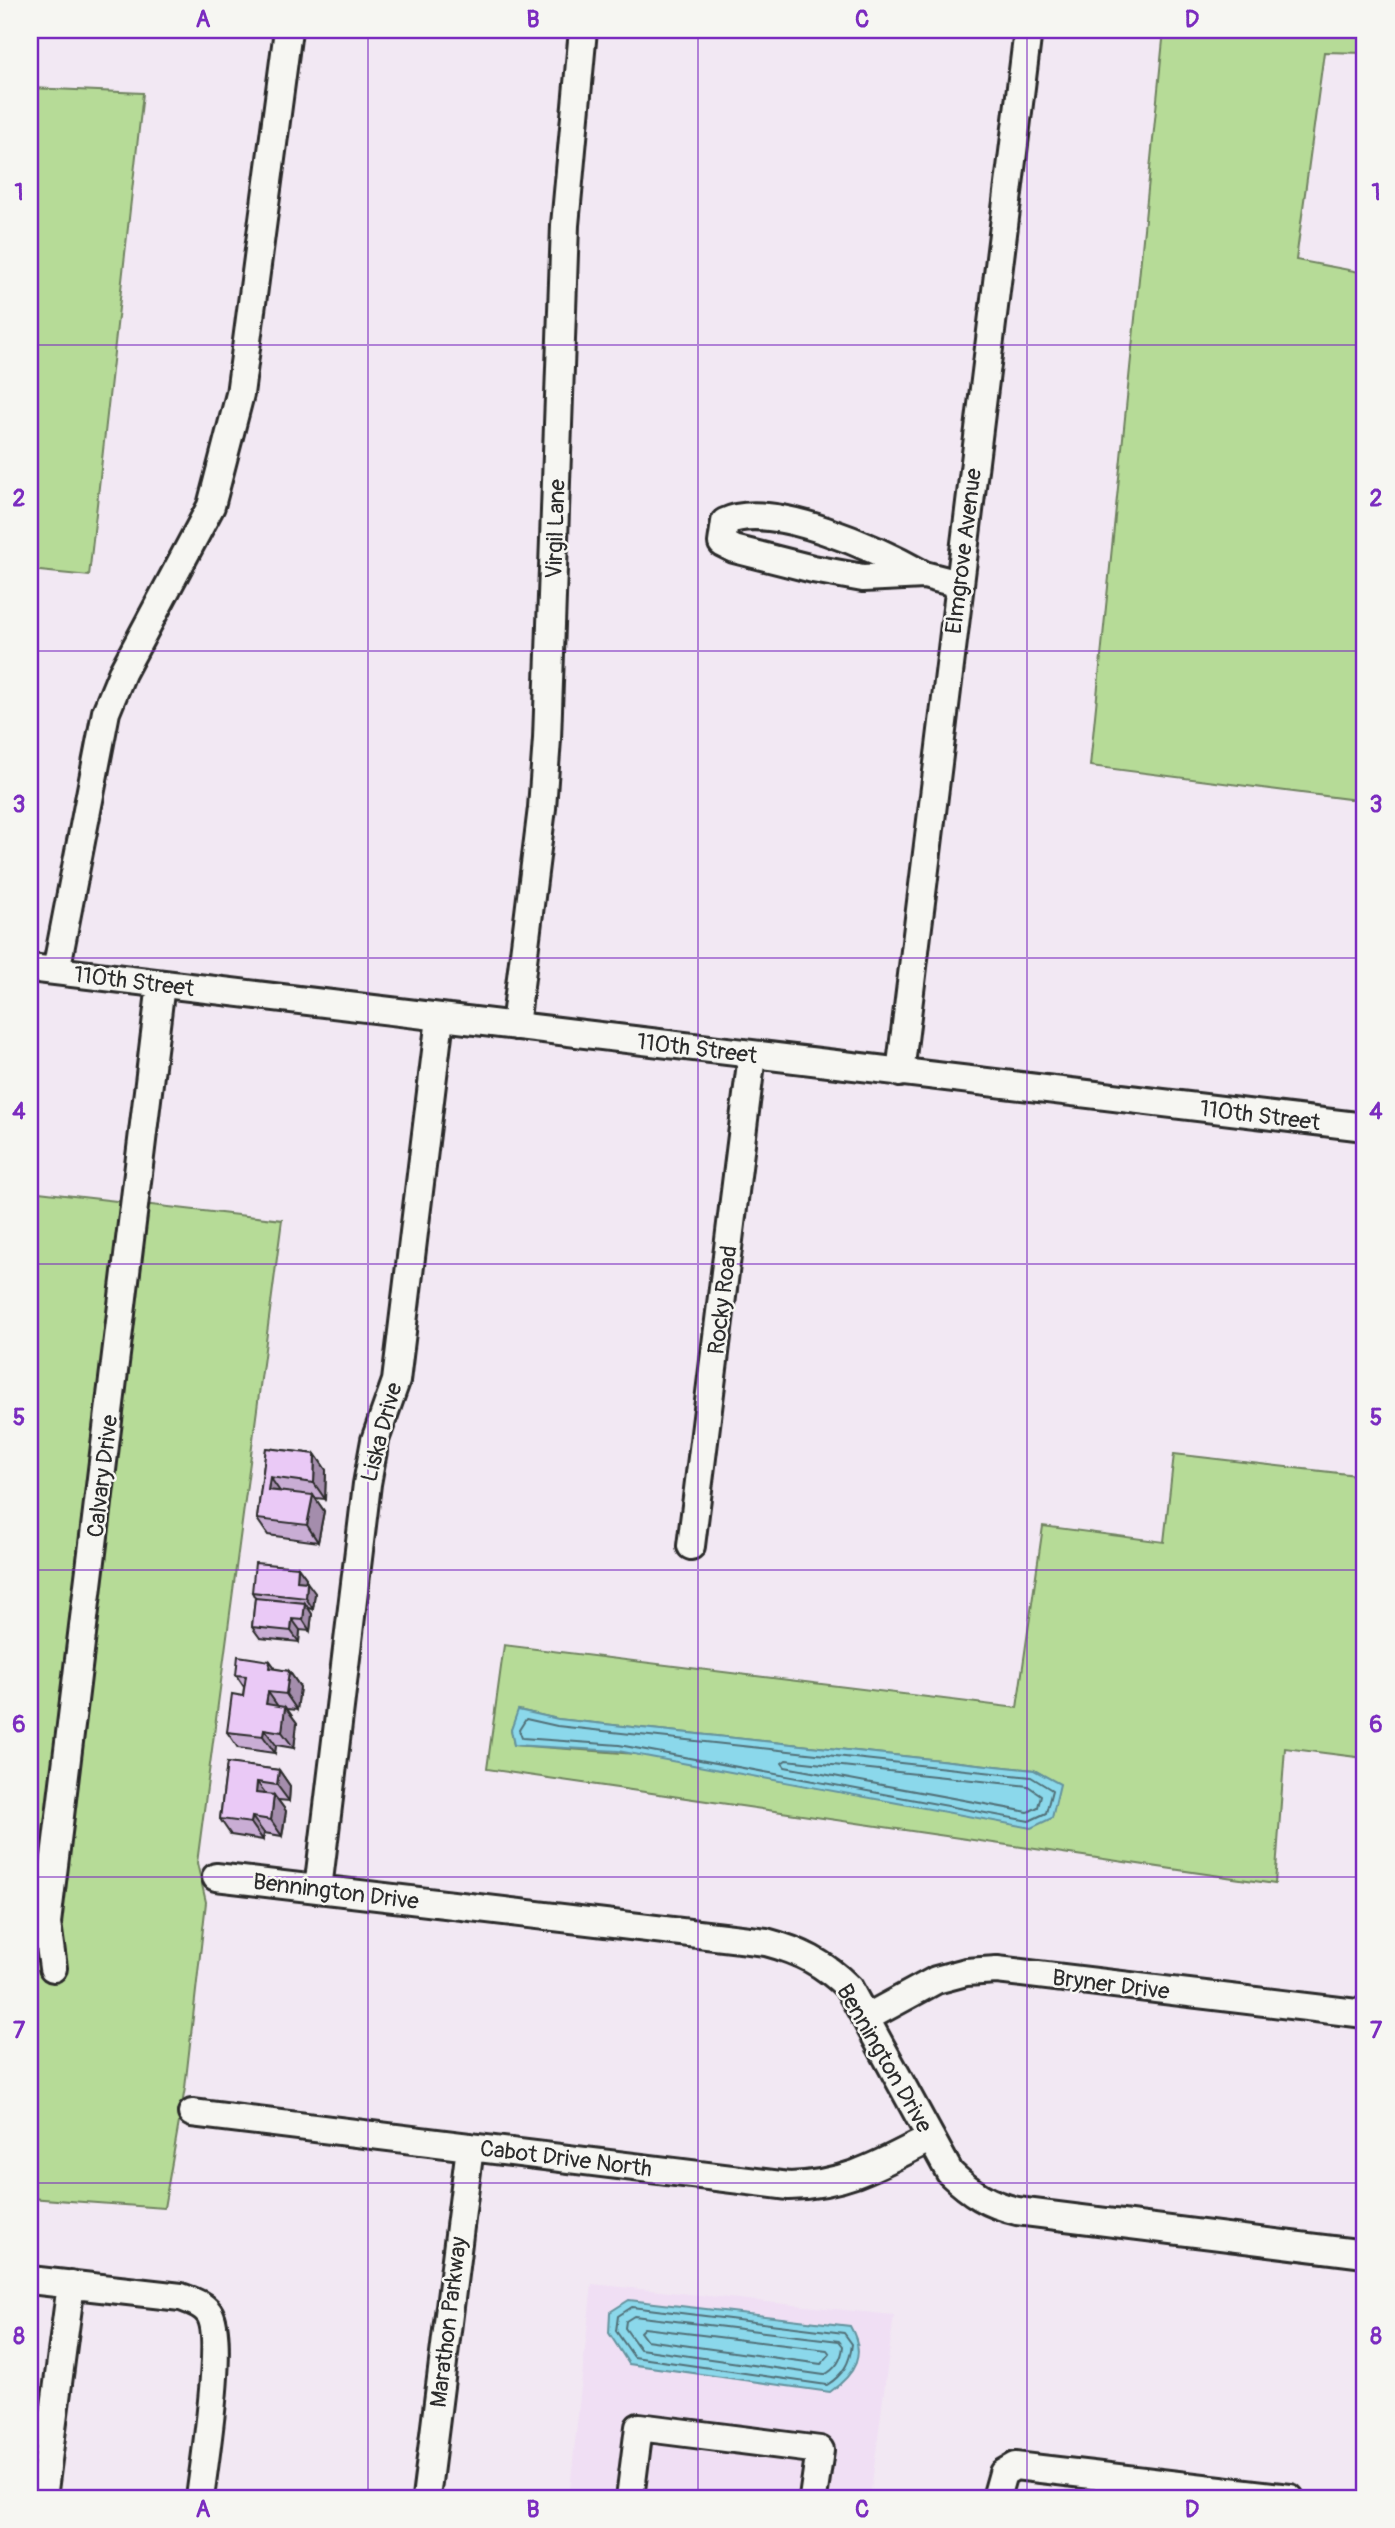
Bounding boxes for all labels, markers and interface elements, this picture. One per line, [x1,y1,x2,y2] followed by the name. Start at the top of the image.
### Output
[196,5,211,34] text: A
[526,5,540,34] text: B
[855,5,869,34] text: C
[1185,5,1199,34] text: D
[15,178,24,207] text: 1
[1372,178,1381,207] text: 1
[939,466,988,636] street label: Elmgrove Avenue
[539,478,572,579] street label: Virgil Lane
[13,484,26,513] text: 2
[1370,484,1383,513] text: 2
[13,790,25,819] text: 3
[1370,790,1382,819] text: 3
[72,960,197,1003] street label: 110th Street
[635,1027,760,1070] street label: 110th Street
[1198,1094,1323,1137] street label: 110th Street
[12,1097,26,1126] text: 4
[1369,1097,1383,1126] text: 4
[701,1244,744,1356] street label: Rocky Road
[354,1379,409,1485] street label: Liska Drive
[13,1403,25,1432] text: 5
[1370,1403,1382,1432] text: 5
[81,1412,124,1539] street label: Calvary Drive
[12,1710,26,1739] text: 6
[1369,1710,1383,1739] text: 6
[251,1867,421,1916] street label: Bennington Drive
[1051,1963,1172,2006] street label: Bryner Drive
[830,1979,939,2138] street label: Bennington Drive
[13,2016,26,2045] text: 7
[1370,2016,1383,2045] text: 7
[478,2134,654,2183] street label: Cabot Drive North
[424,2235,473,2409] street label: Marathon Parkway
[13,2322,25,2351] text: 8
[1370,2322,1382,2351] text: 8
[196,2495,211,2524] text: A
[526,2495,540,2524] text: B
[855,2495,869,2524] text: C
[1185,2495,1199,2524] text: D

